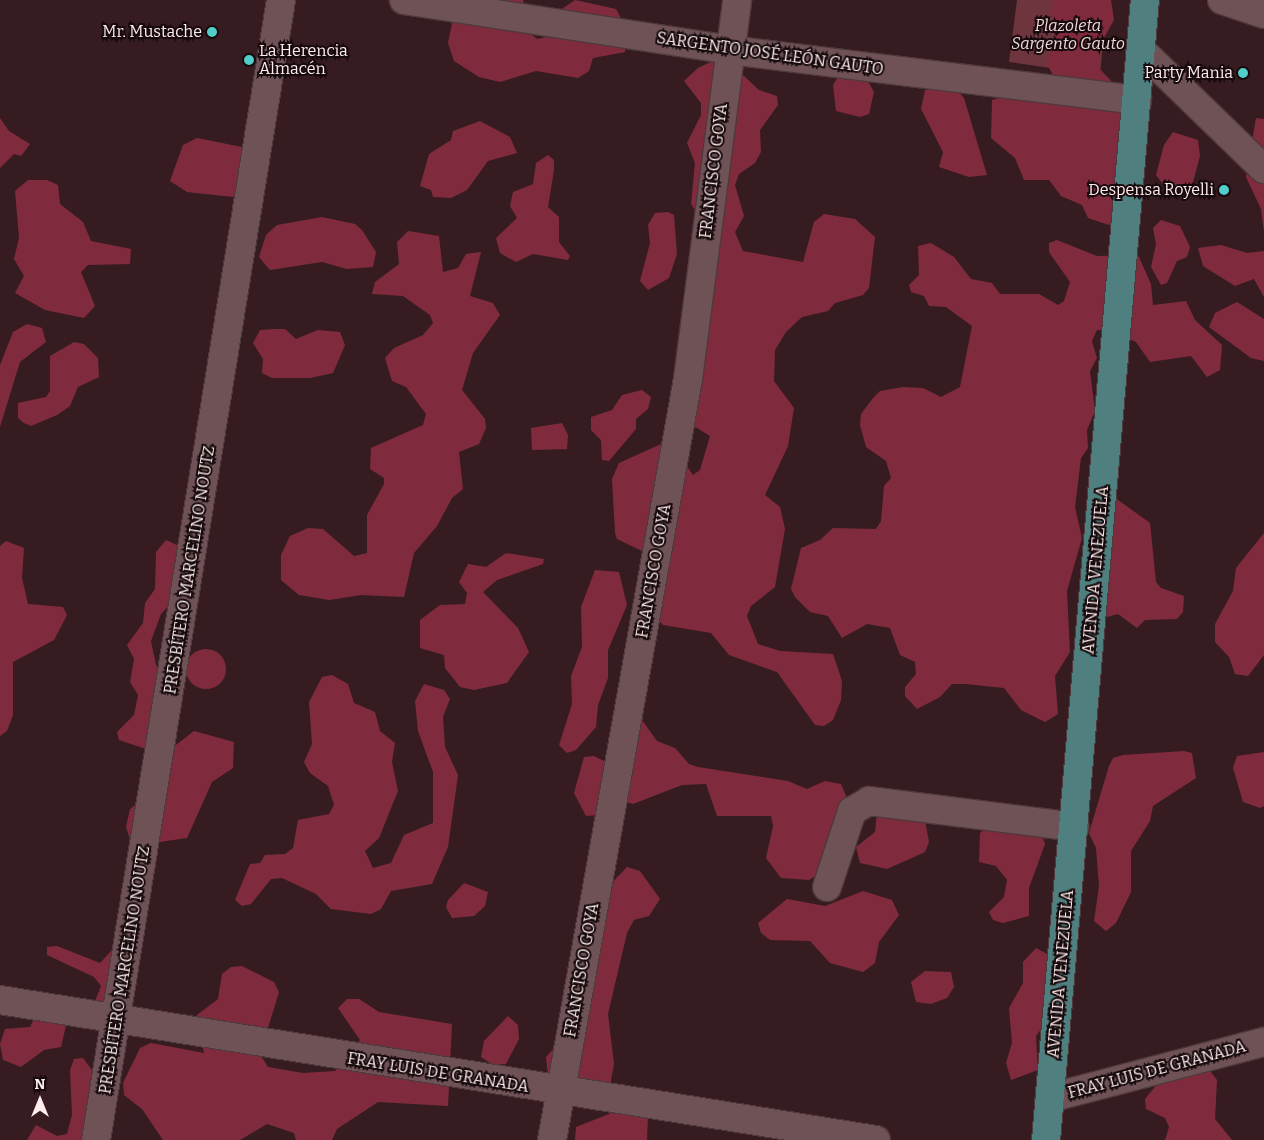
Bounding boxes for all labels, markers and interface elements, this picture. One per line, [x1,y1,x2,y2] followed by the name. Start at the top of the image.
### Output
[1011,16,1125,54] park label: Plazoleta Sargento Gauto
[102,22,202,42] place label: Mr. Mustache
[206,26,218,38] marker: Mr. Mustache
[655,29,885,79] street label: SARGENTO JOSÉ LEÓN GAUTO
[259,41,348,79] place label: La Herencia Almacén
[243,54,255,66] marker: La Herencia Almacén
[1145,63,1233,83] place label: Party Mania
[1237,67,1249,79] marker: Party Mania
[696,102,732,240] street label: FRANCISCO GOYA
[1088,180,1214,200] place label: Despensa Royelli
[1218,184,1230,196] marker: Despensa Royelli
[161,445,219,695] street label: PRESBÍTERO MARCELINO NOUTZ
[1079,485,1113,655] street label: AVENIDA VENEZUELA
[633,502,675,640] street label: FRANCISCO GOYA
[96,845,154,1095] street label: PRESBÍTERO MARCELINO NOUTZ
[1044,889,1078,1059] street label: AVENIDA VENEZUELA
[561,901,603,1039] street label: FRANCISCO GOYA
[1066,1037,1248,1103] street label: FRAY LUIS DE GRANADA
[346,1049,530,1097] street label: FRAY LUIS DE GRANADA
[15,1075,65,1125] north arrow
[35,1076,45,1093] text: N

